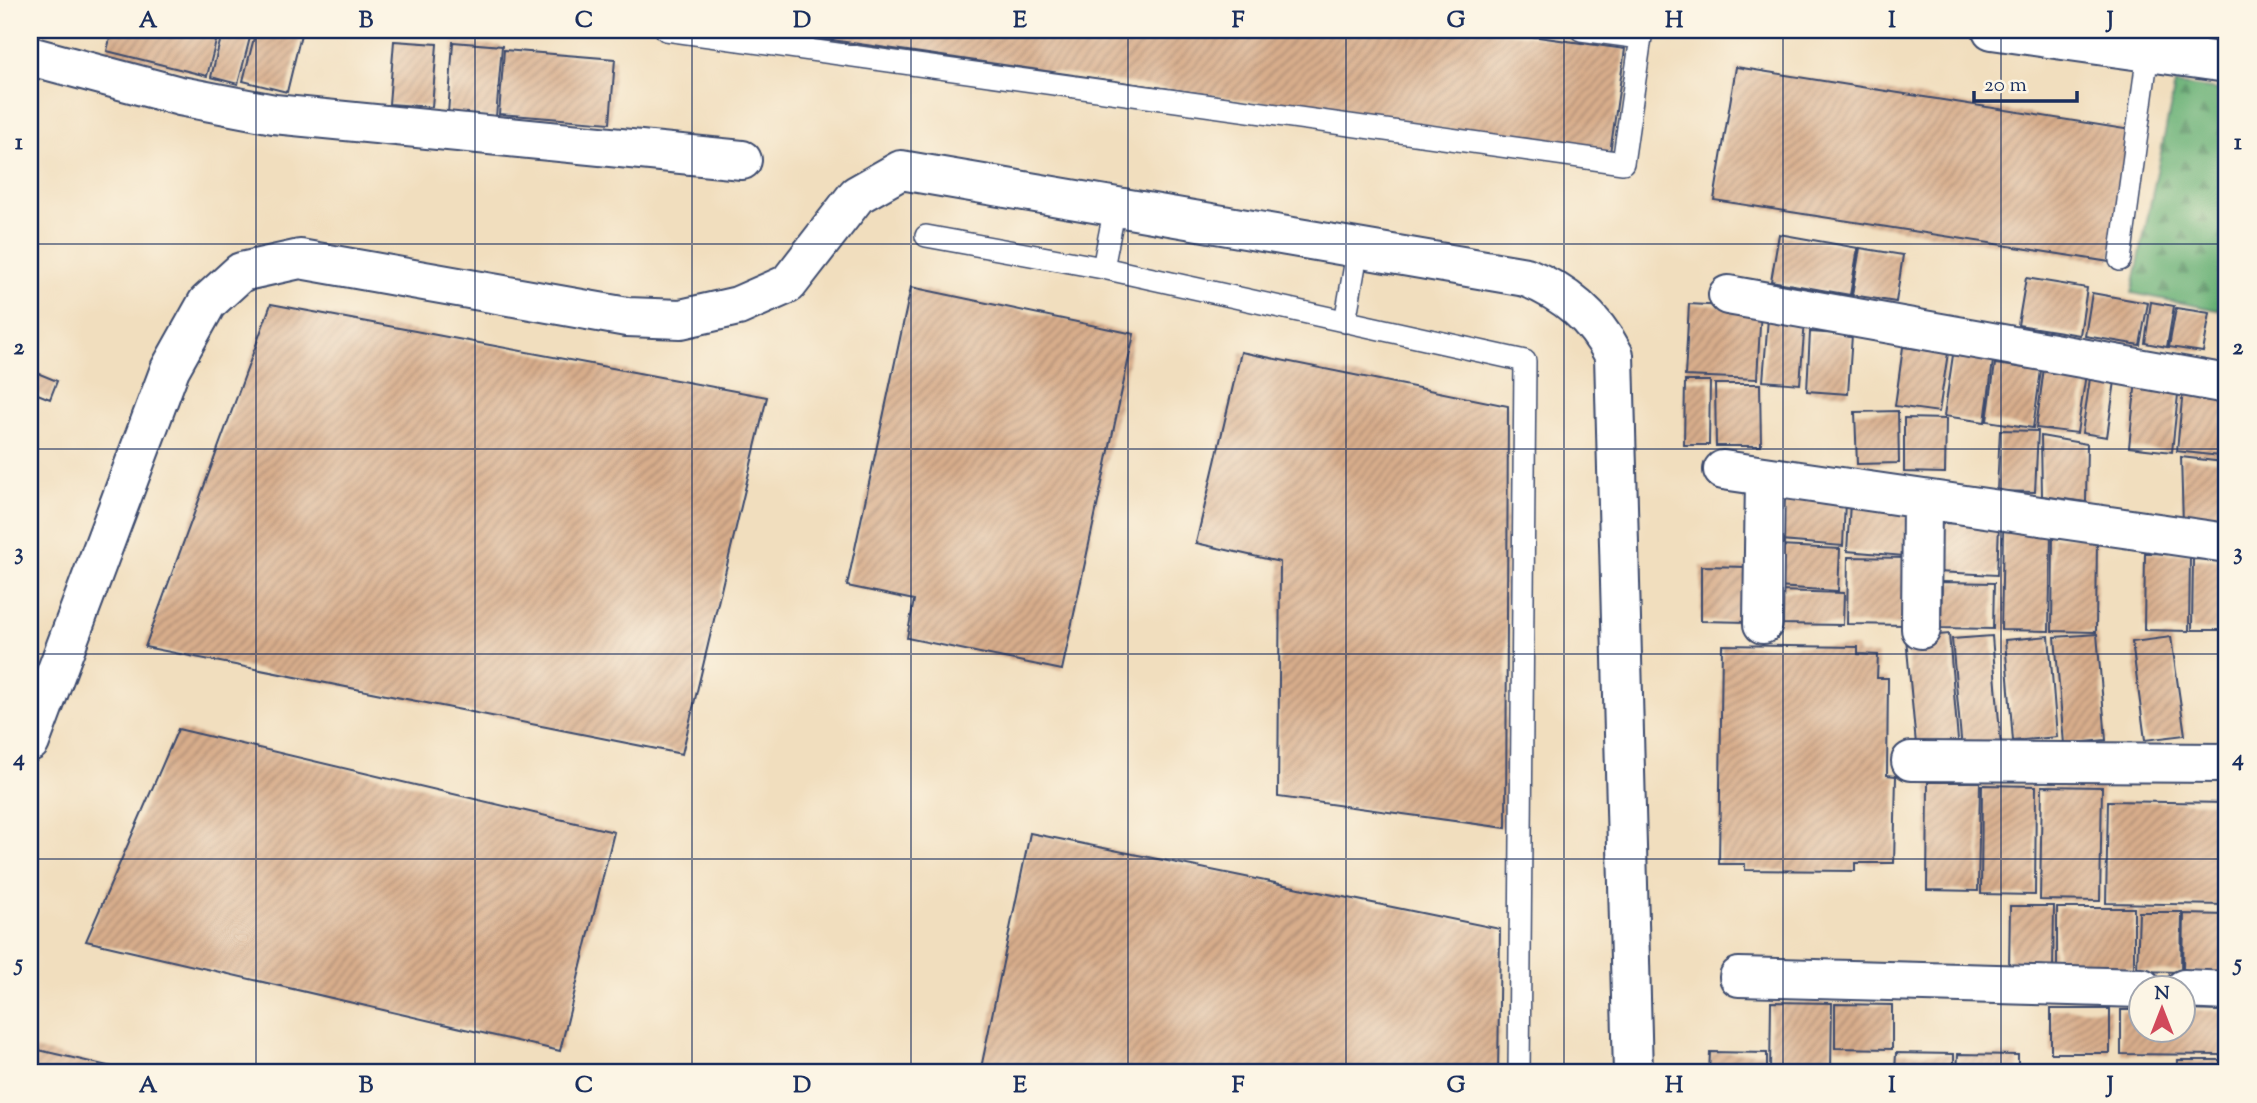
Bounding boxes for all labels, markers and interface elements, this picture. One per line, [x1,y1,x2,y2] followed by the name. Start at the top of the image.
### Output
[139,5,158,38] text: A
[359,5,374,38] text: B
[575,5,593,38] text: C
[793,5,811,38] text: D
[1013,5,1027,38] text: E
[1232,5,1245,38] text: F
[1447,5,1466,38] text: G
[1665,5,1684,38] text: H
[1888,5,1896,38] text: I
[2105,5,2114,38] text: J
[1974,60,2077,104] scale bar
[1984,71,2027,101] text: 20 m
[15,127,23,160] text: 1
[2234,127,2242,160] text: 1
[14,332,25,365] text: 2
[2233,332,2244,365] text: 2
[14,537,24,570] text: 3
[2233,537,2243,570] text: 3
[12,743,25,776] text: 4
[2231,743,2244,776] text: 4
[13,948,23,981] text: 5
[2232,948,2242,981] text: 5
[2128,974,2198,1044] north arrow
[2154,981,2170,1008] text: N
[139,1070,158,1103] text: A
[359,1070,374,1103] text: B
[575,1070,593,1103] text: C
[793,1070,811,1103] text: D
[1013,1070,1027,1103] text: E
[1232,1070,1245,1103] text: F
[1447,1070,1466,1103] text: G
[1665,1070,1684,1103] text: H
[1888,1070,1896,1103] text: I
[2105,1070,2114,1103] text: J

